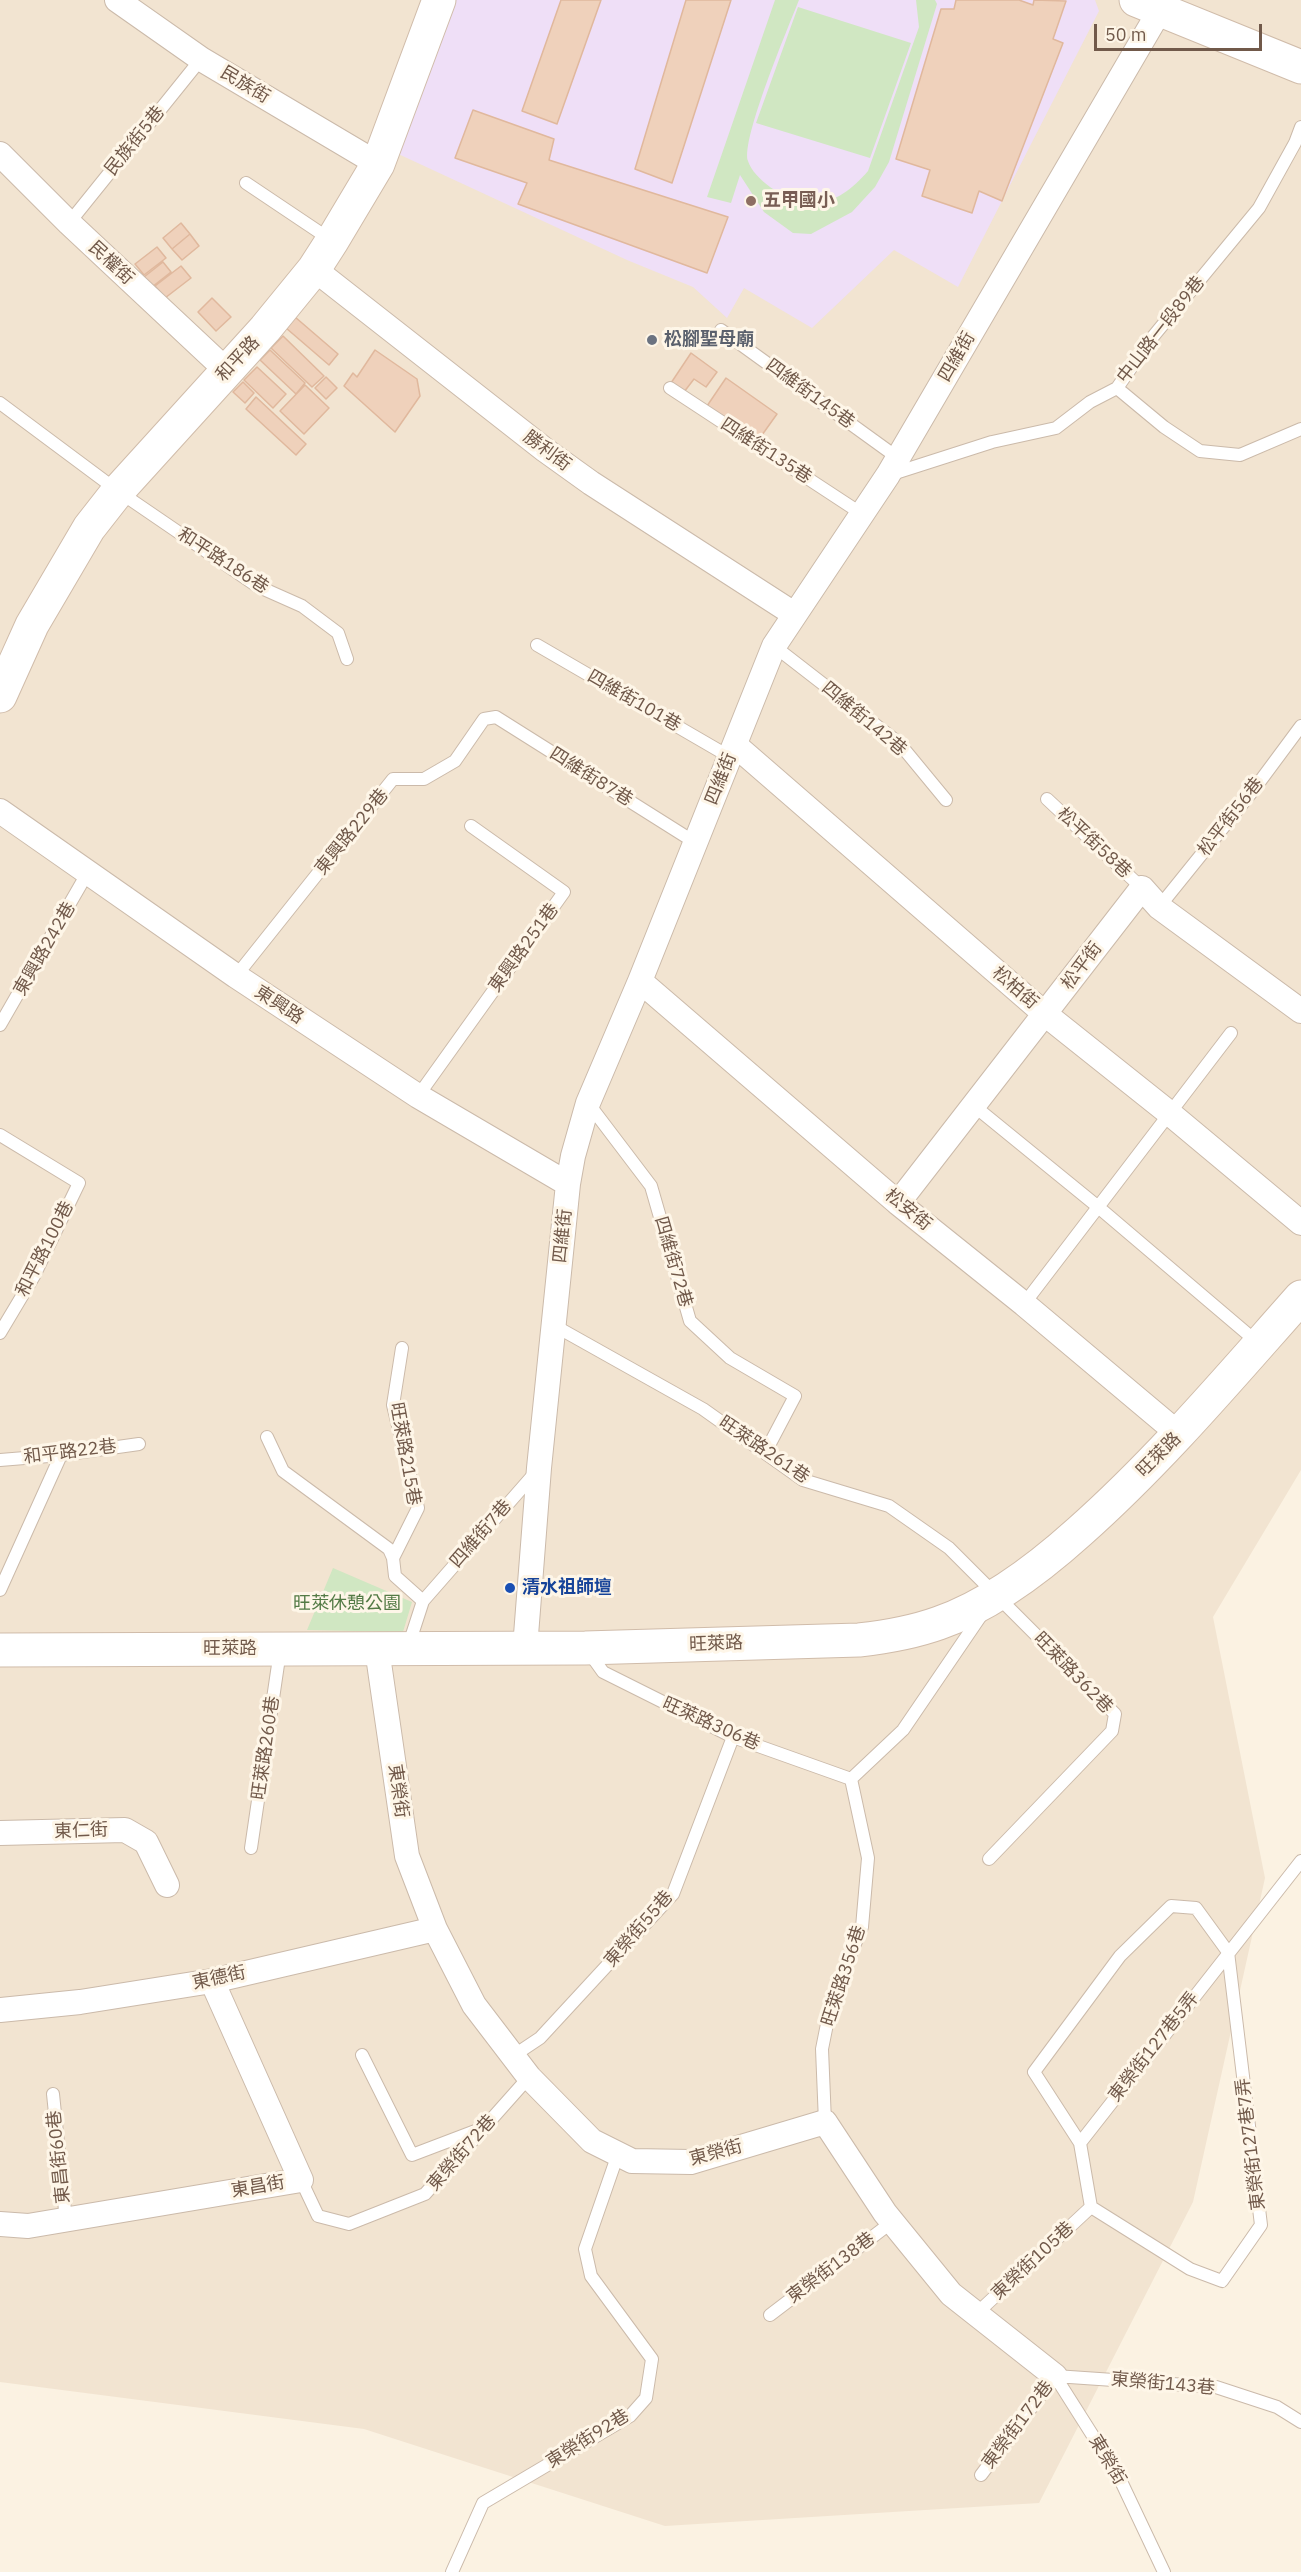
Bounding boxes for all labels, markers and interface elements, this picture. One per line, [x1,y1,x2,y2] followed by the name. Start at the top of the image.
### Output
[1097,12,1265,50] scale bar
[1105,23,1147,46] text: 50 m
[216,62,274,108] street label: 民族街
[101,102,169,180] street label: 民族街5巷
[763,190,835,212] place label: 五甲國小
[744,194,758,208] marker: 五甲國小
[84,237,138,289] street label: 民權街
[1113,272,1209,388] street label: 中山路一段89巷
[934,328,980,386] street label: 四維街
[664,329,754,351] place label: 松腳聖母廟
[212,332,264,386] street label: 和平路
[645,333,659,347] marker: 松腳聖母廟
[761,355,859,433] street label: 四維街145巷
[716,414,816,488] street label: 四維街135巷
[519,426,575,476] street label: 勝利街
[173,524,273,598] street label: 和平路186巷
[583,666,685,736] street label: 四維街101巷
[817,677,911,761] street label: 四維街142巷
[546,743,636,811] street label: 四維街87巷
[701,750,741,808] street label: 四維街
[1194,773,1268,861] street label: 松平街56巷
[311,785,393,879] street label: 東興路229巷
[1052,803,1136,883] street label: 松平街58巷
[10,898,80,1000] street label: 東興路242巷
[485,899,563,997] street label: 東興路251巷
[1057,938,1107,994] street label: 松平街
[988,962,1042,1014] street label: 松柏街
[250,981,308,1029] street label: 東興路
[880,1185,936,1235] street label: 松安街
[12,1198,78,1300] street label: 和平路100巷
[549,1208,577,1264] street label: 四維街
[650,1214,696,1310] street label: 四維街72巷
[385,1401,425,1507] street label: 旺萊路215巷
[715,1412,813,1488] street label: 旺萊路261巷
[1132,1428,1186,1482] street label: 旺萊路
[22,1436,118,1468] street label: 和平路22巷
[446,1496,516,1572] street label: 四維街7巷
[522,1577,612,1599] place label: 清水祖師壇
[503,1581,517,1595] marker: 清水祖師壇
[293,1593,401,1615] park label: 旺萊休憩公園
[1029,1628,1117,1718] street label: 旺萊路362巷
[689,1632,743,1656] street label: 旺萊路
[203,1638,257,1660] street label: 旺萊路
[659,1693,763,1755] street label: 旺萊路306巷
[248,1695,284,1801] street label: 旺萊路260巷
[384,1763,412,1819] street label: 東榮街
[54,1819,108,1843] street label: 東仁街
[600,1887,678,1971] street label: 東榮街55巷
[818,1923,870,2029] street label: 旺萊路356巷
[190,1962,248,1994] street label: 東德街
[1104,1988,1204,2106] street label: 東榮街127巷5弄
[1232,2077,1270,2211] street label: 東榮街127巷7弄
[43,2109,75,2205] street label: 東昌街60巷
[423,2111,501,2195] street label: 東榮街72巷
[687,2136,745,2170] street label: 東榮街
[230,2172,286,2202] street label: 東昌街
[987,2218,1079,2304] street label: 東榮街105巷
[783,2228,879,2308] street label: 東榮街138巷
[1110,2369,1216,2399] street label: 東榮街143巷
[978,2377,1058,2473] street label: 東榮街172巷
[543,2405,633,2473] street label: 東榮街92巷
[1084,2431,1130,2489] street label: 東榮街

